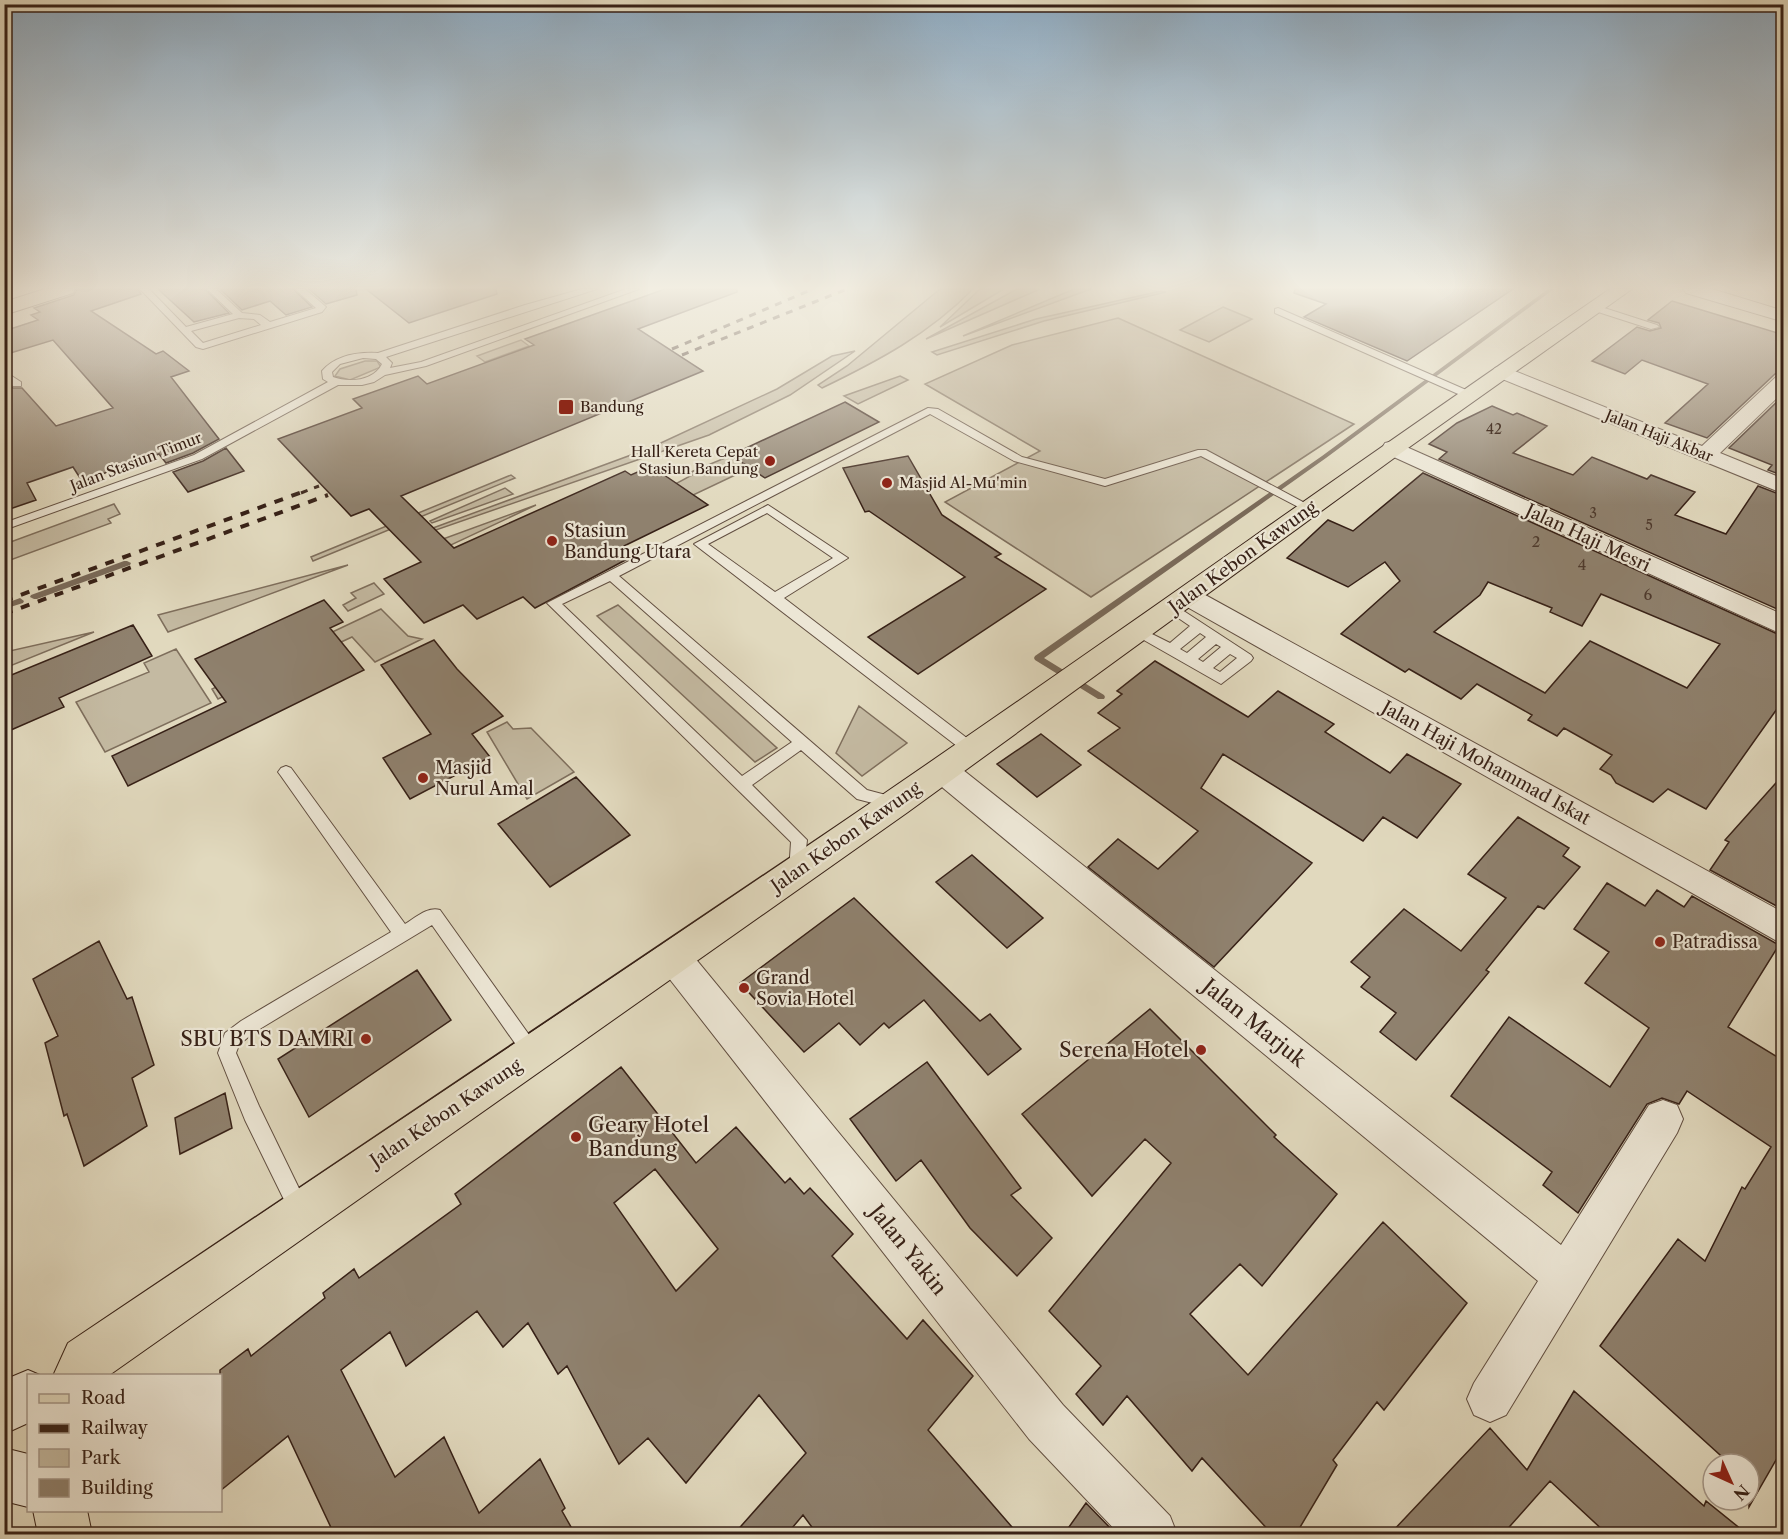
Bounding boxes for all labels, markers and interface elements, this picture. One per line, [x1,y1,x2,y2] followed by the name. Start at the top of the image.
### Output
[580,397,644,416] place label: Bandung
[557,398,575,416] marker: Bandung
[1601,404,1717,466] street label: Jalan Haji Akbar
[1486,420,1502,438] house number: 42
[65,427,205,496] street label: Jalan Stasiun Timur
[631,442,759,478] place label: Hall Kereta Cepat Stasiun Bandung
[763,454,777,468] marker: Hall Kereta Cepat Stasiun Bandung
[899,473,1028,492] place label: Masjid Al-Mu'min
[880,476,894,490] marker: Masjid Al-Mu'min
[1162,496,1322,620] street label: Jalan Kebon Kawung
[1519,498,1654,577] street label: Jalan Haji Mesri
[1589,504,1597,522] house number: 3
[1645,516,1653,534] house number: 5
[564,520,692,563] place label: Stasiun Bandung Utara
[1532,532,1540,551] house number: 2
[545,534,559,548] marker: Stasiun Bandung Utara
[1578,555,1586,574] house number: 4
[1644,585,1653,604] house number: 6
[1375,695,1595,830] street label: Jalan Haji Mohammad Iskat
[435,757,534,800] place label: Masjid Nurul Amal
[416,771,430,785] marker: Masjid Nurul Amal
[764,777,926,899] street label: Jalan Kebon Kawung
[1672,931,1759,953] place label: Patradissa
[1653,935,1667,949] marker: Patradissa
[756,967,854,1010] place label: Grand Sovia Hotel
[1195,971,1312,1073] street label: Jalan Marjuk
[737,981,751,995] marker: Grand Sovia Hotel
[180,1026,354,1051] place label: SBU BTS DAMRI
[359,1032,373,1046] marker: SBU BTS DAMRI
[1059,1037,1189,1062] place label: Serena Hotel
[1194,1043,1208,1057] marker: Serena Hotel
[364,1054,526,1174] street label: Jalan Kebon Kawung
[588,1112,709,1161] place label: Geary Hotel Bandung
[569,1130,583,1144] marker: Geary Hotel Bandung
[862,1197,952,1300] street label: Jalan Yakin
[27,1374,222,1512] legend
[81,1387,126,1409] text: Road
[81,1417,149,1439] text: Railway
[81,1447,122,1469] text: Park
[1701,1452,1761,1512] north arrow
[81,1477,153,1499] text: Building
[1730,1481,1754,1505] text: N

